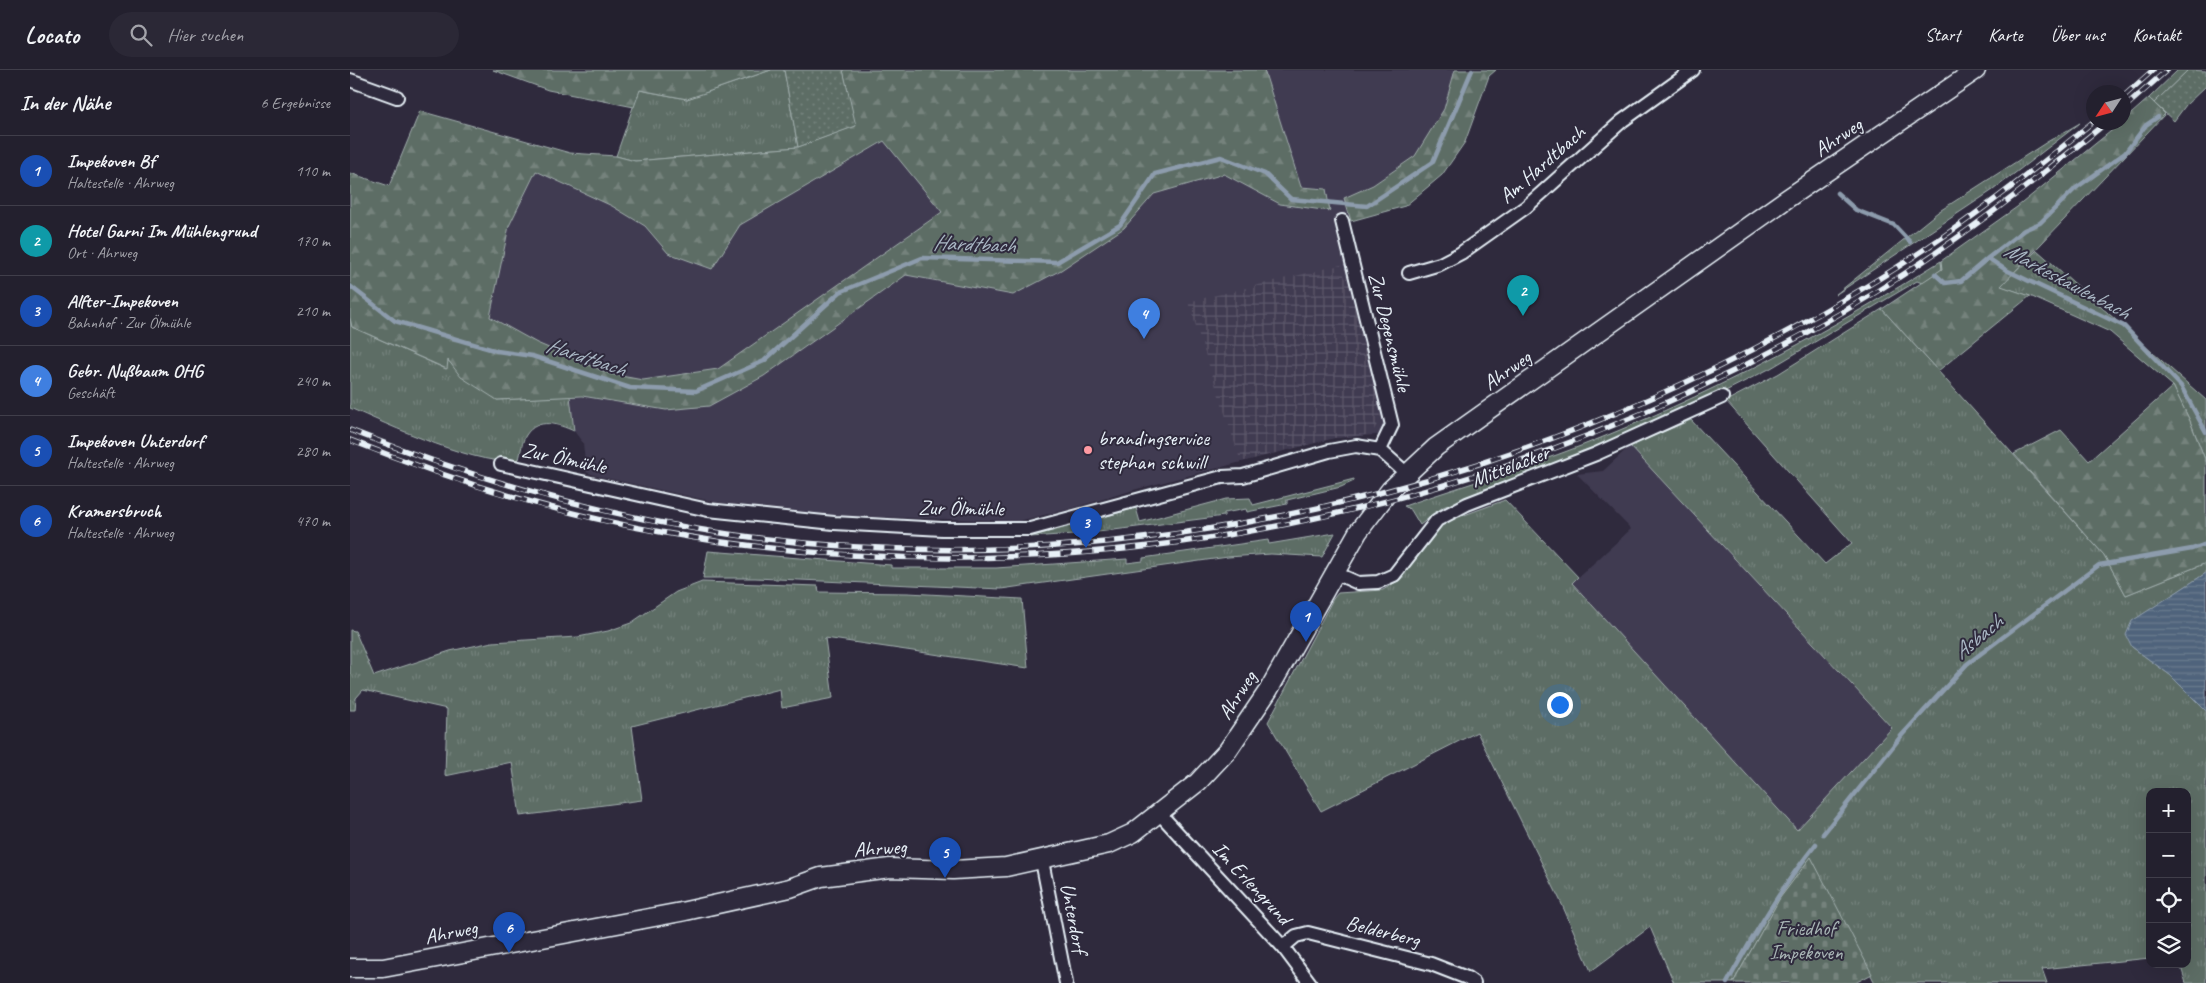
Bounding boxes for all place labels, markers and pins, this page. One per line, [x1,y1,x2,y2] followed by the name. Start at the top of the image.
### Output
[1507,275,1539,316] pin: 2
[1128,298,1160,339] pin: 4
[1098,425,1210,475] place label: brandingservice stephan schwill
[1082,444,1094,456] marker: brandingservice stephan schwill
[1070,507,1102,548] pin: 3
[1290,601,1322,642] pin: 1
[929,837,961,878] pin: 5
[493,912,525,953] pin: 6

